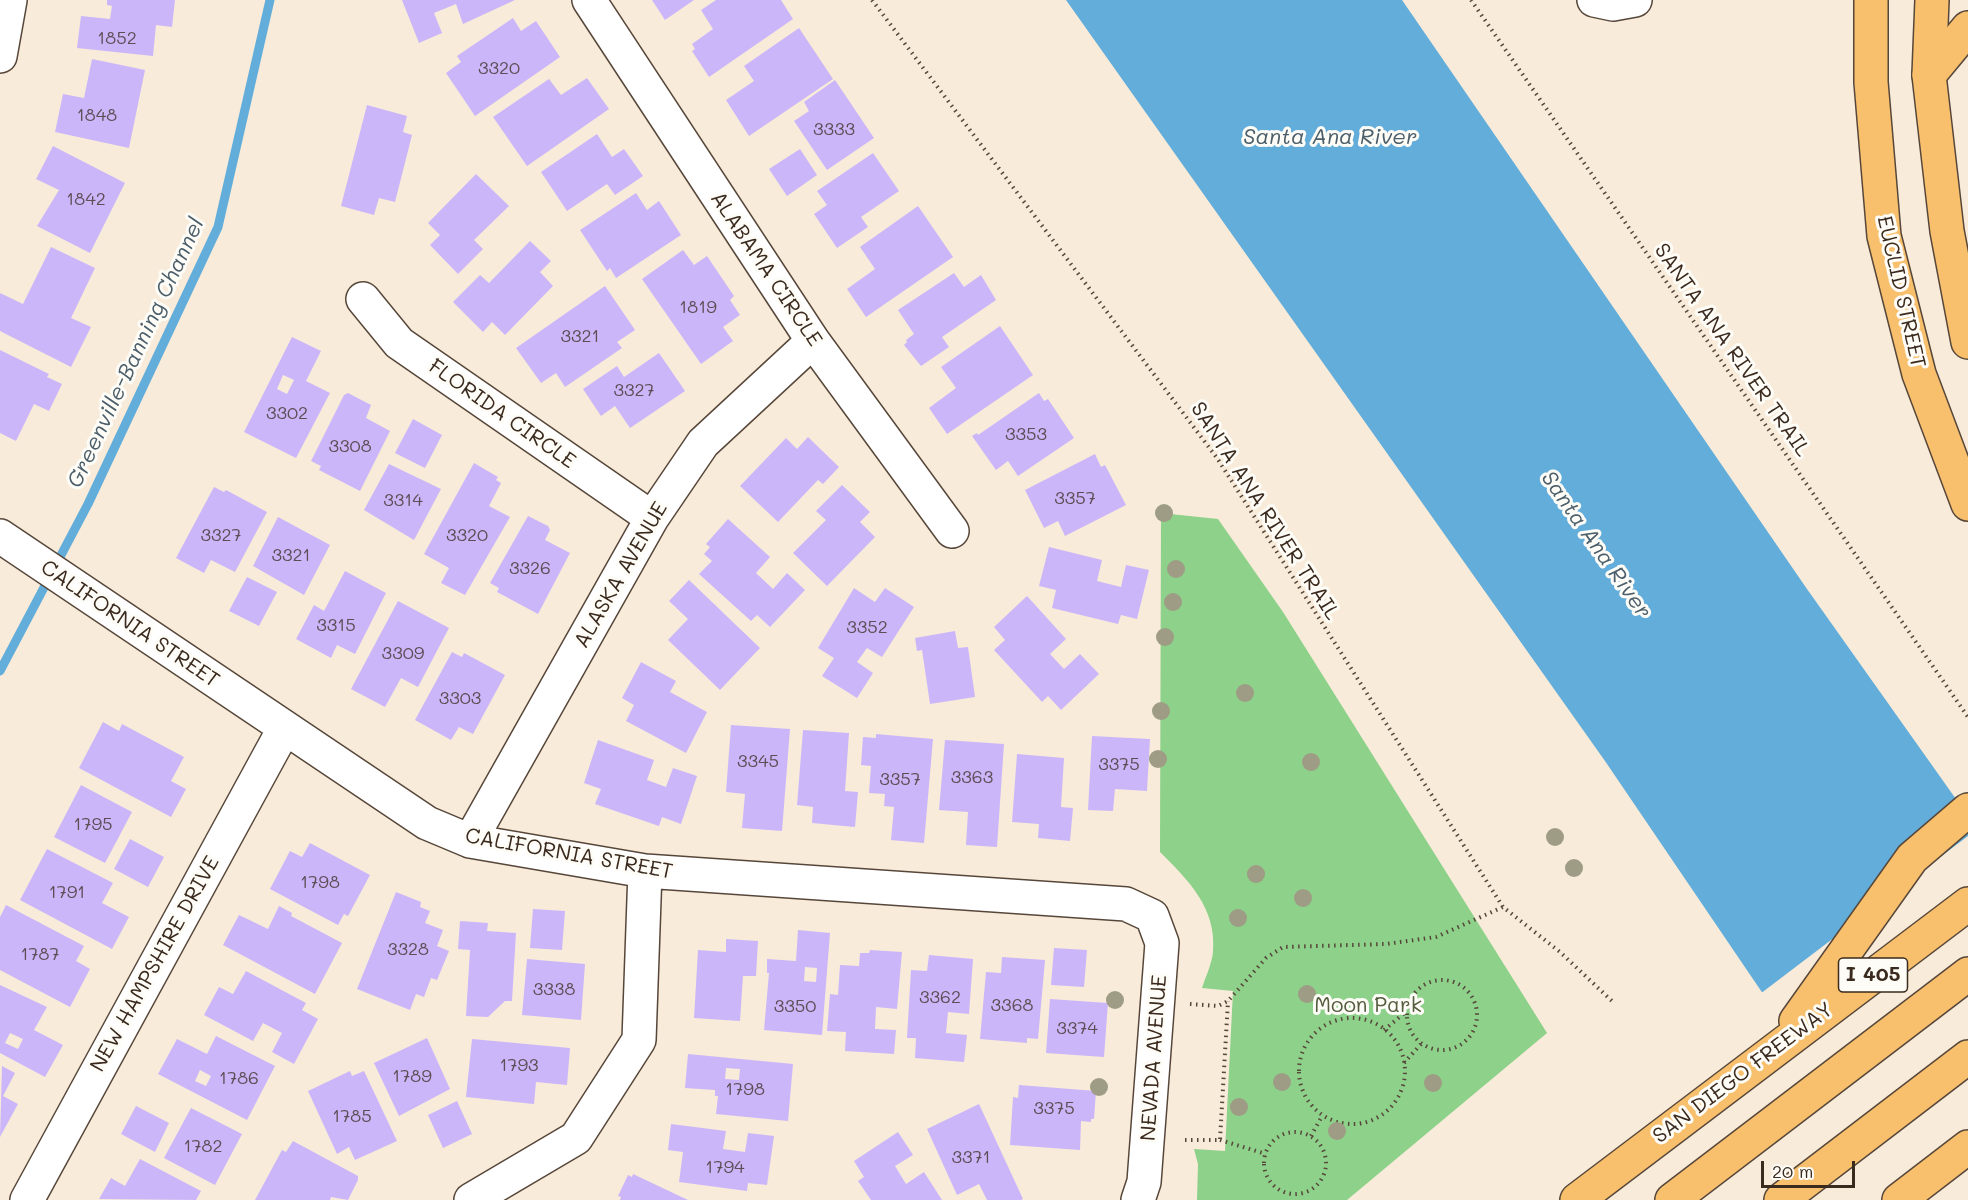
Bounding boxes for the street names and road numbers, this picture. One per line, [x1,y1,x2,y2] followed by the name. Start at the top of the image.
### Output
[705,187,827,351] street label: ALABAMA CIRCLE
[1871,214,1931,370] street label: EUCLID STREET
[1649,239,1815,461] street label: SANTA ANA RIVER TRAIL
[424,354,580,474] street label: FLORIDA CIRCLE
[1185,397,1345,625] street label: SANTA ANA RIVER TRAIL
[569,498,673,652] street label: ALASKA AVENUE
[36,555,224,693] street label: CALIFORNIA STREET
[463,823,675,885] street label: CALIFORNIA STREET
[85,852,225,1076] street label: NEW HAMPSHIRE DRIVE
[1838,958,1908,992] road number: I 405
[1136,974,1172,1142] street label: NEVADA AVENUE
[1648,997,1838,1149] street label: SAN DIEGO FREEWAY

